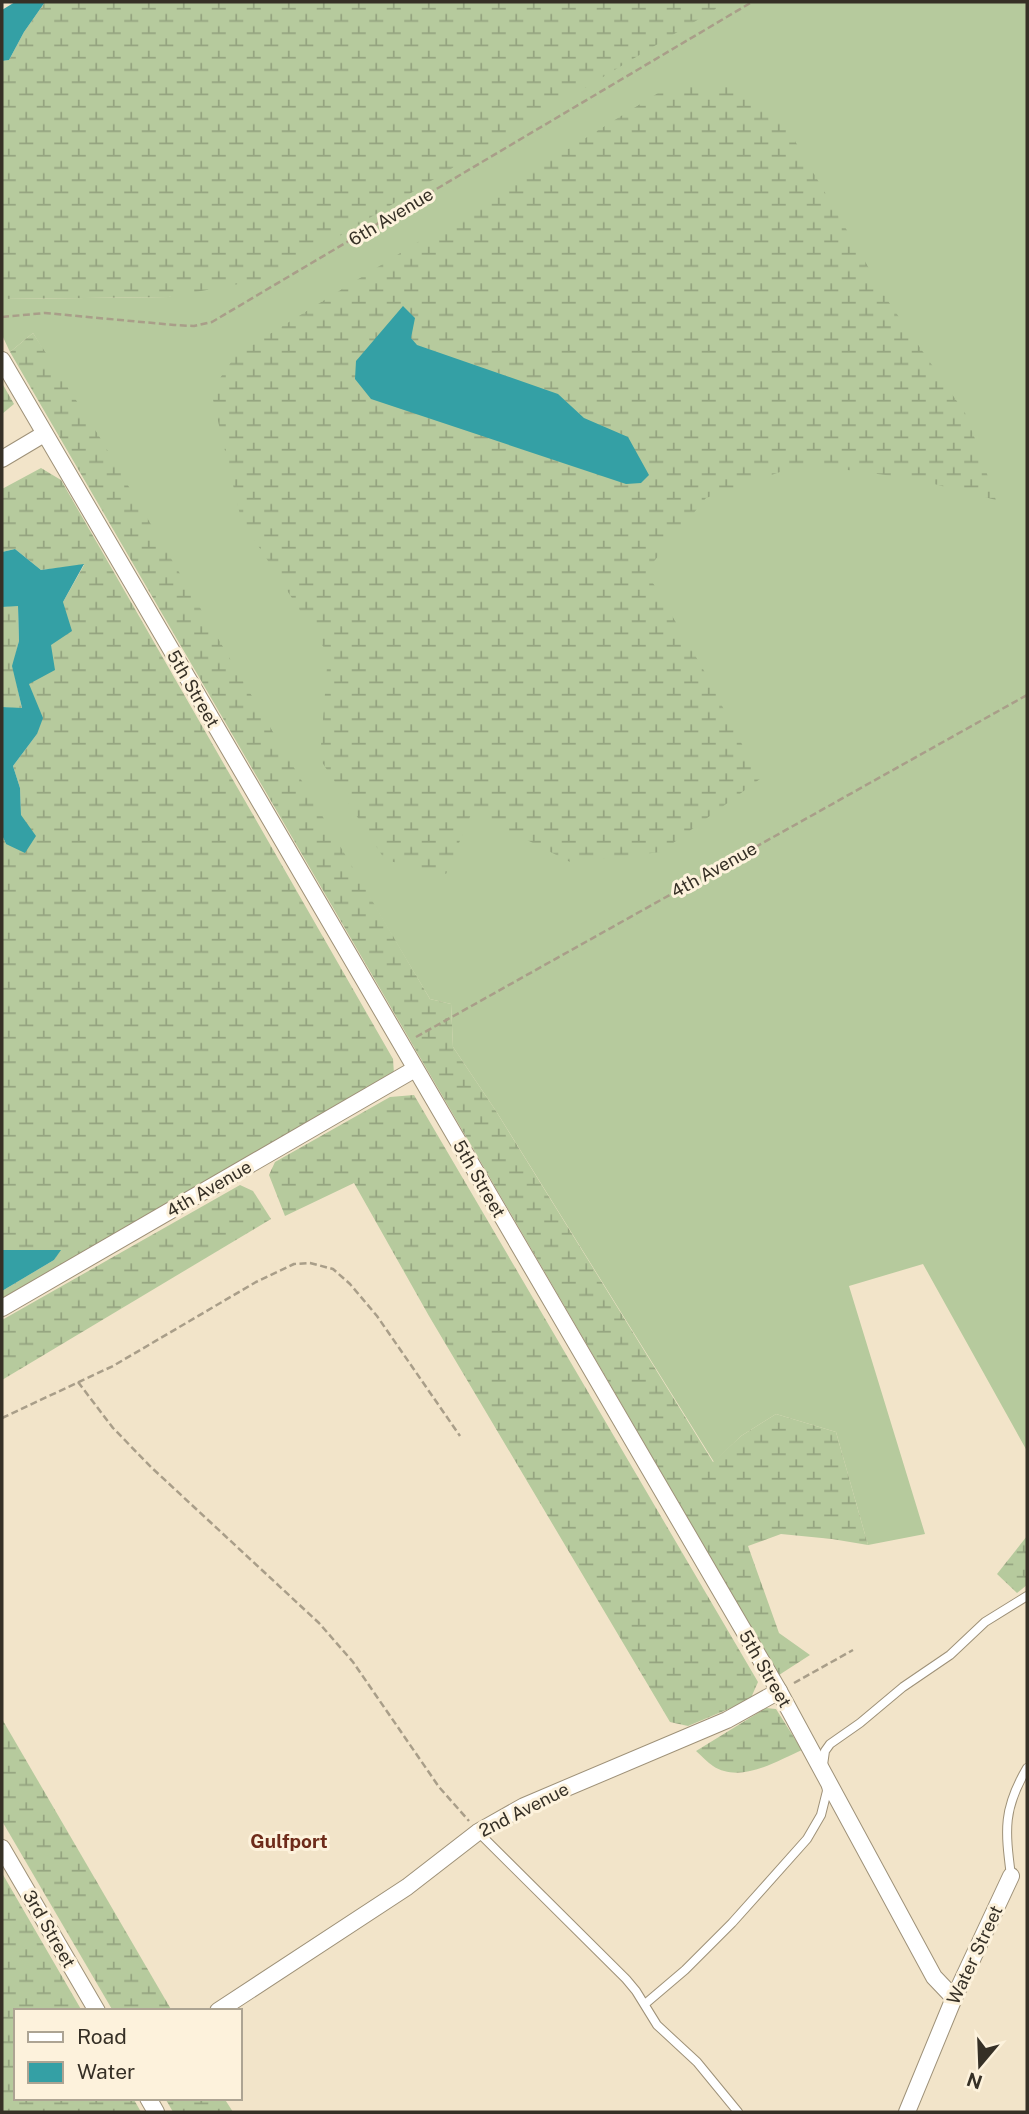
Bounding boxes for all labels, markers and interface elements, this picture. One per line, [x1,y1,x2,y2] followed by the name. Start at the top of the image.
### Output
[345,183,437,250] street label: 6th Avenue
[163,646,224,731] street label: 5th Street
[667,837,760,902] street label: 4th Avenue
[449,1136,510,1221] street label: 5th Street
[162,1156,255,1221] street label: 4th Avenue
[735,1626,796,1711] street label: 5th Street
[475,1778,572,1841] street label: 2nd Avenue
[250,1830,328,1852] district label: Gulfport
[19,1886,80,1971] street label: 3rd Street
[942,1902,1007,2008] street label: Water Street
[14,2009,242,2100] legend
[77,2024,127,2049] text: Road
[945,2030,1015,2100] north arrow
[77,2059,135,2084] text: Water
[964,2068,985,2094] text: N

